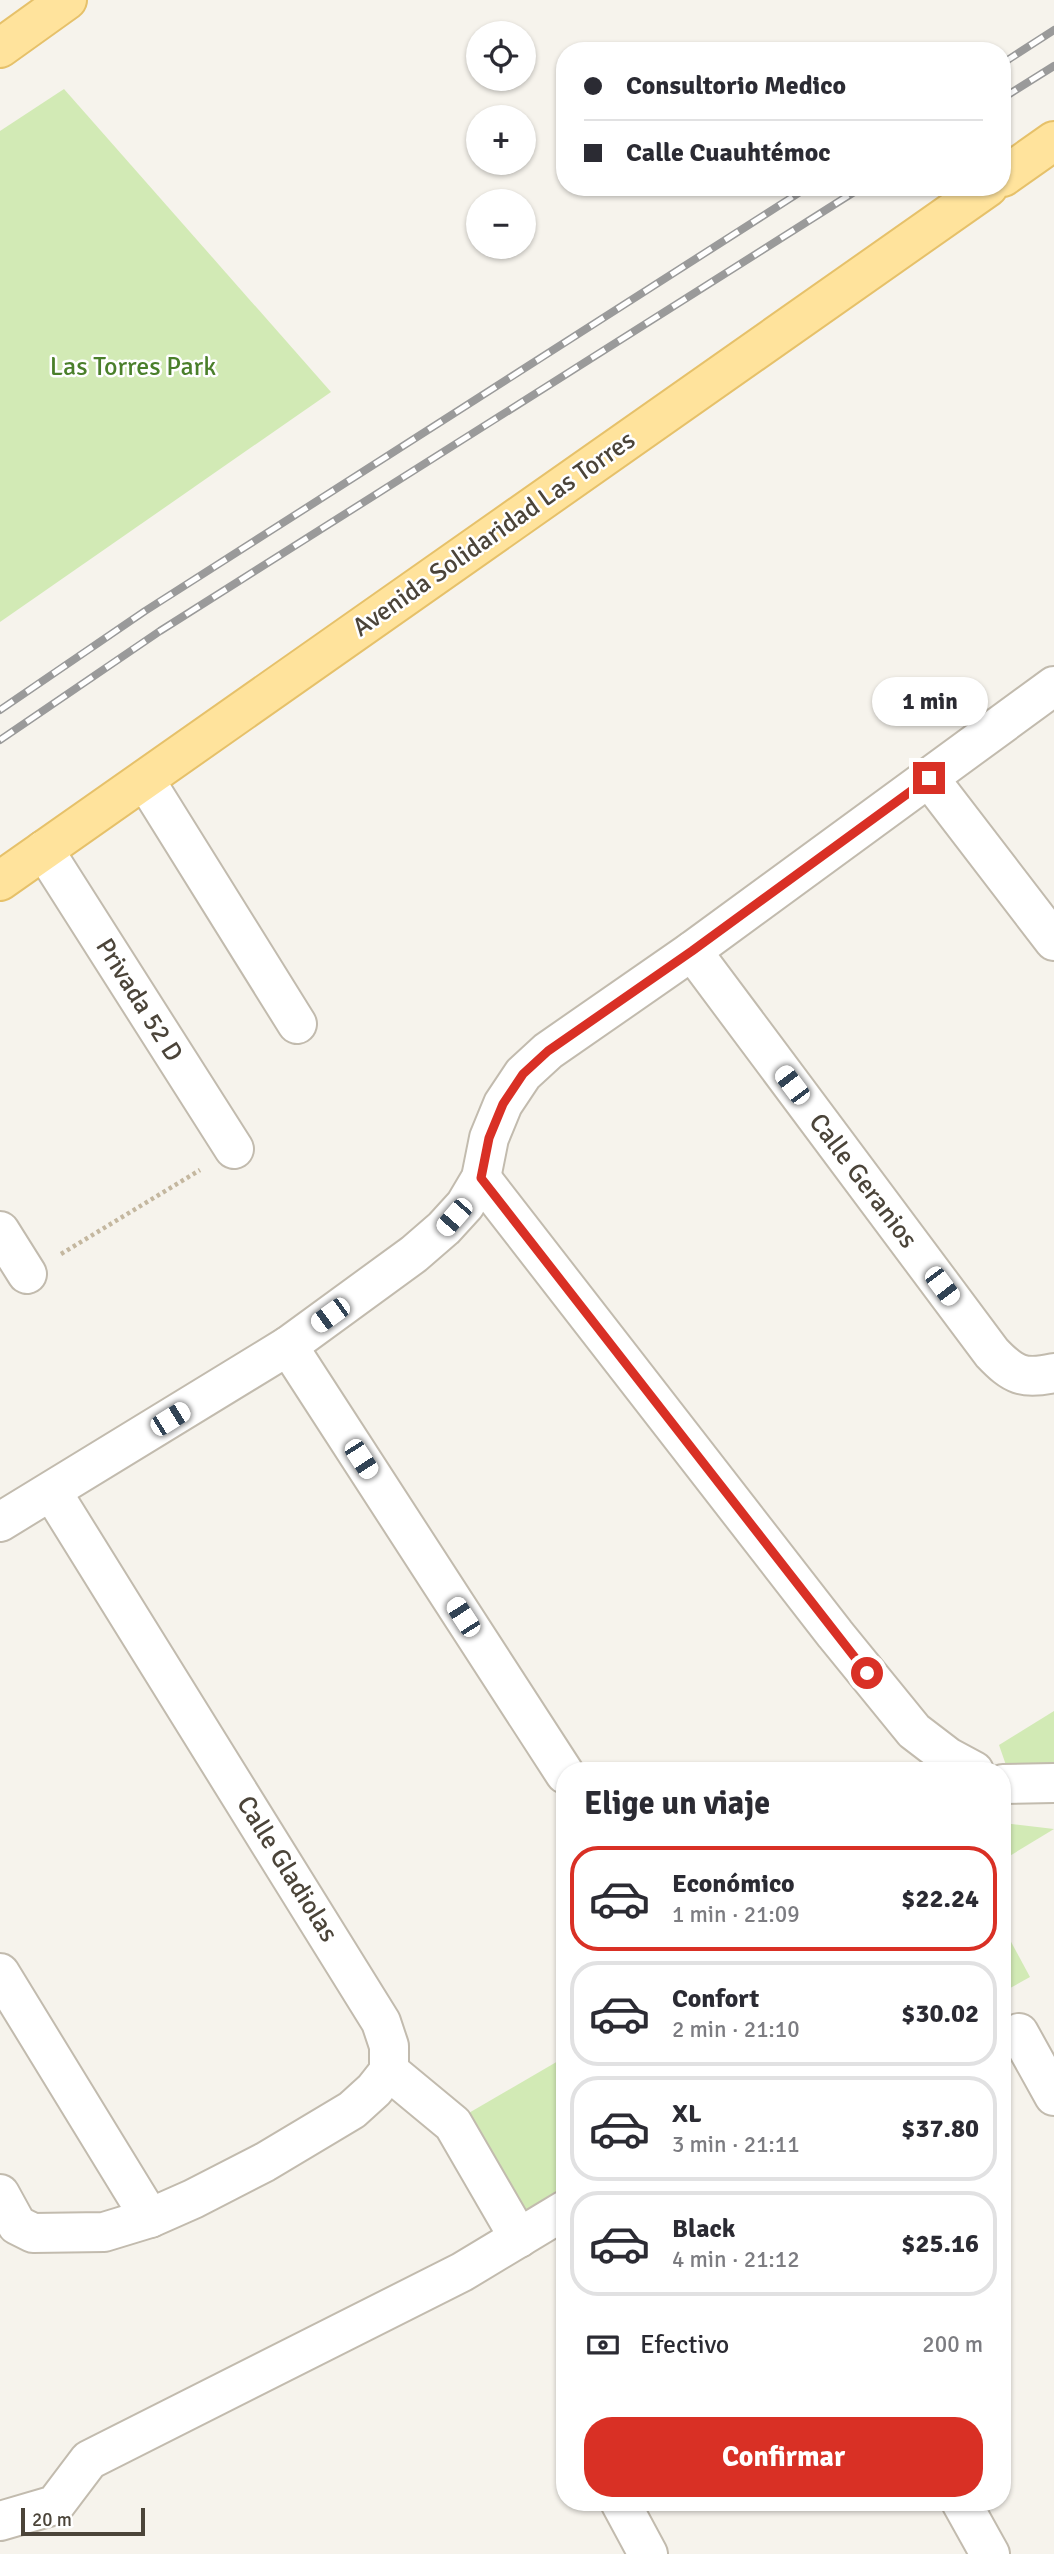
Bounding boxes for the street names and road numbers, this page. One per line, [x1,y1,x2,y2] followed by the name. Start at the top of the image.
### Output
[347,424,641,644] street label: Avenida Solidaridad Las Torres
[89,932,189,1068] street label: Privada 52 D
[802,1107,924,1255] street label: Calle Geranios
[229,1790,345,1948] street label: Calle Gladiolas

